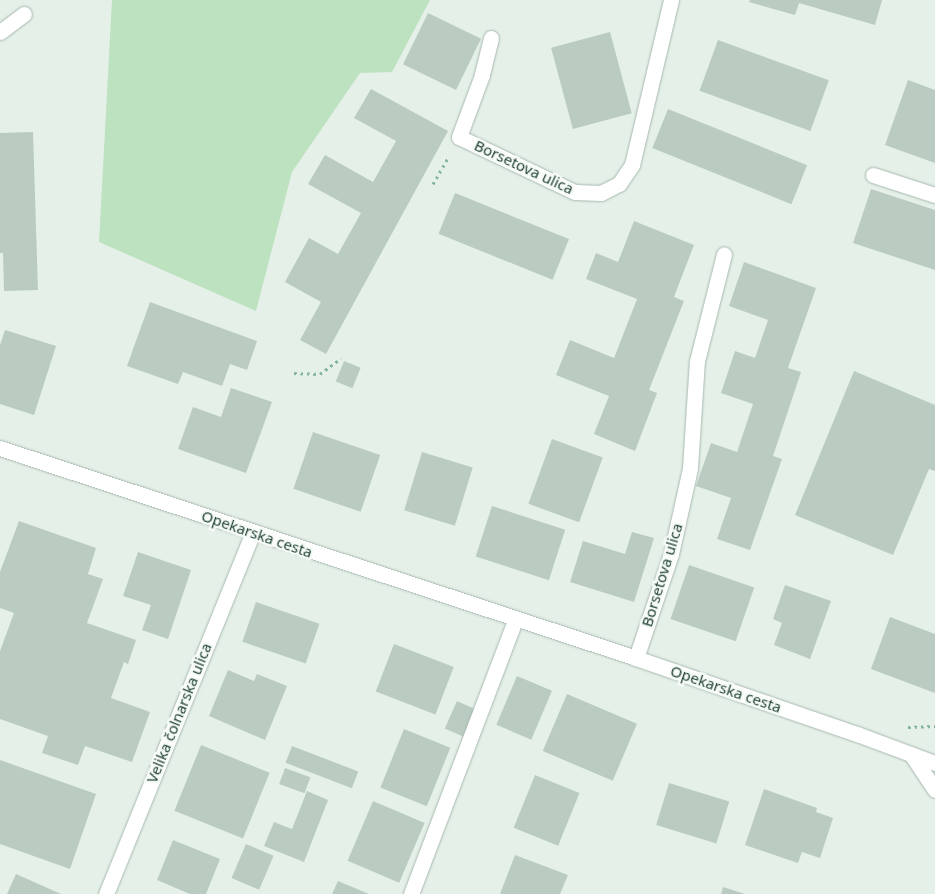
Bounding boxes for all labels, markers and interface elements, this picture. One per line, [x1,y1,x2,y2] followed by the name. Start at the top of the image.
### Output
[472,136,576,198] street label: Borsetova ulica
[199,507,315,561] street label: Opekarska cesta
[638,521,686,629] street label: Borsetova ulica
[143,640,215,786] street label: Velika čolnarska ulica
[668,662,784,716] street label: Opekarska cesta

